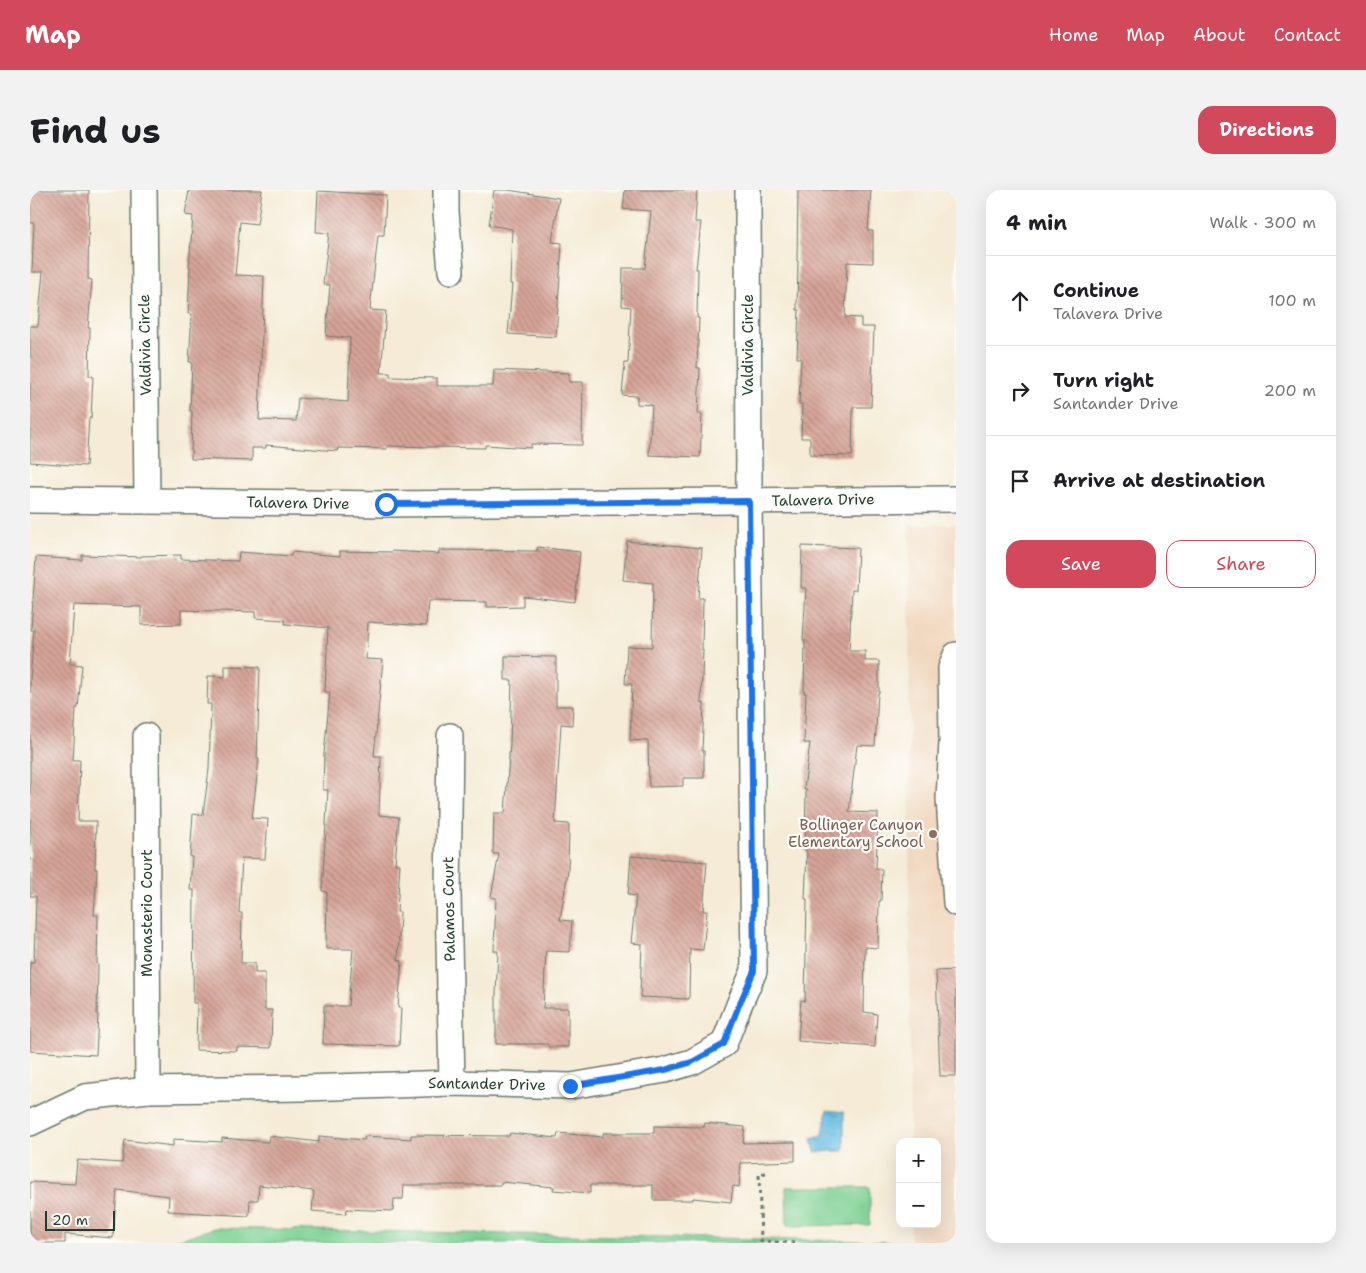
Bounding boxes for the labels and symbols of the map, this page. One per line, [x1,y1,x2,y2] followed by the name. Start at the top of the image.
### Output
[134,294,156,396] street label: Valdivia Circle
[738,294,758,396] street label: Valdivia Circle
[771,489,875,511] street label: Talavera Drive
[246,492,350,514] street label: Talavera Drive
[375,493,398,516] route start
[788,815,923,852] place label: Bollinger Canyon Elementary School
[927,828,939,840] marker: Bollinger Canyon Elementary School
[137,849,157,977] street label: Monasterio Court
[438,856,460,962] street label: Palamos Court
[428,1073,546,1095] street label: Santander Drive
[559,1075,582,1098] route end
[45,1208,115,1231] scale bar

